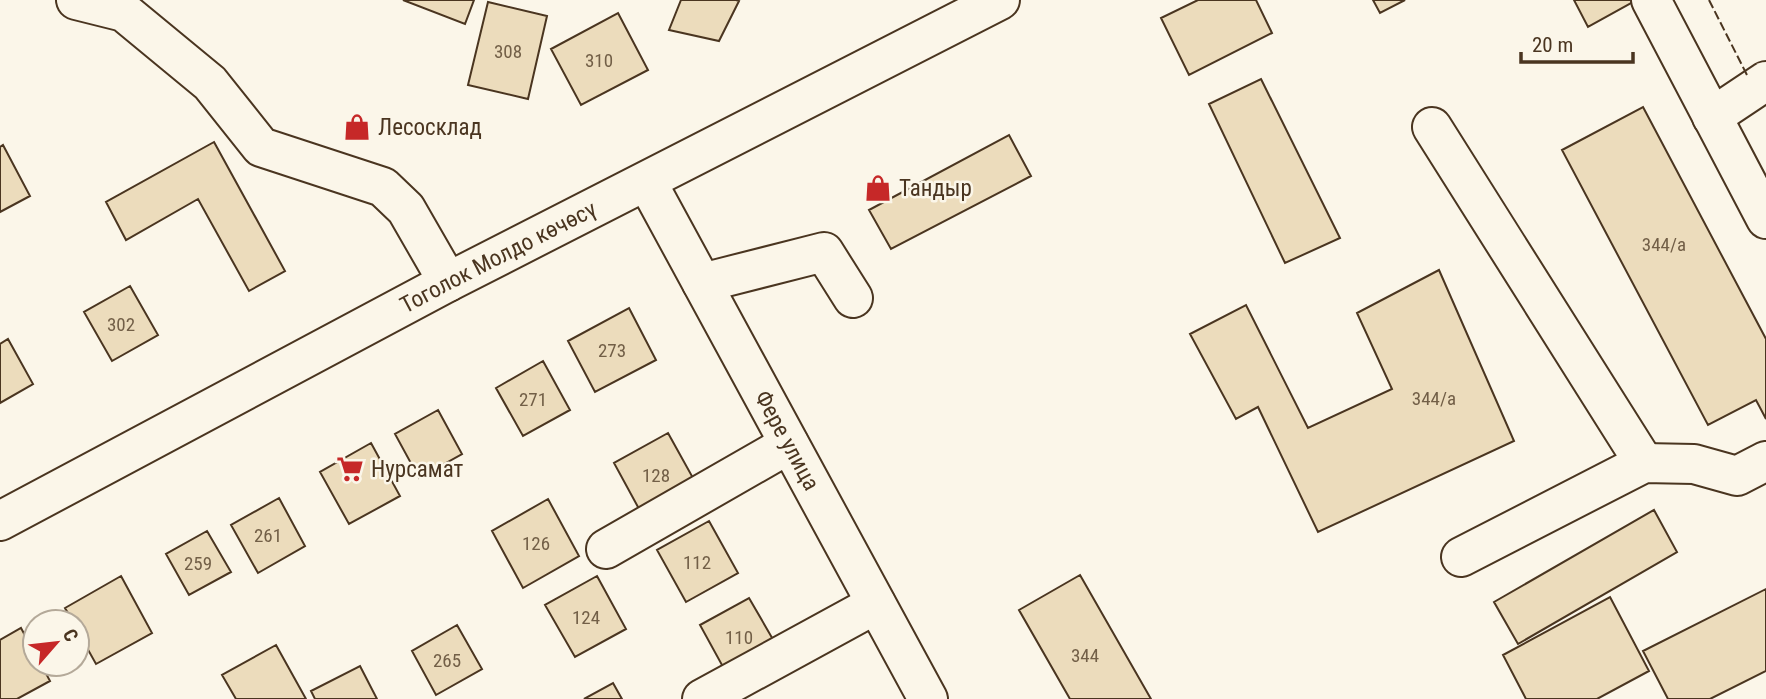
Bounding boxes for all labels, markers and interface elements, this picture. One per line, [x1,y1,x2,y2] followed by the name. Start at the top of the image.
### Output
[1521,21,1633,65] scale bar
[1532,33,1573,57] text: 20 m
[494,40,522,63] house number: 308
[585,49,613,72] house number: 310
[342,112,372,142] shop icon: Лесосклад
[378,114,482,141] place label: Лесосклад
[863,173,893,203] shop icon: Тандыр
[899,175,972,202] place label: Тандыр
[395,195,601,319] street label: Тоголок Молдо көчөсү
[1642,233,1686,256] house number: 344/а
[107,313,135,336] house number: 302
[598,339,626,362] house number: 273
[749,386,825,495] street label: Фере улица
[1412,387,1456,410] house number: 344/а
[519,388,547,411] house number: 271
[335,454,365,484] supermarket icon: Нурсамат
[371,456,464,483] place label: Нурсамат
[642,464,670,487] house number: 128
[254,524,282,547] house number: 261
[522,532,550,555] house number: 126
[683,551,711,574] house number: 112
[184,552,212,575] house number: 259
[572,606,600,629] house number: 124
[21,608,91,678] north arrow
[58,625,83,646] text: С
[725,626,753,649] house number: 110
[1071,644,1099,667] house number: 344
[433,649,461,672] house number: 265

